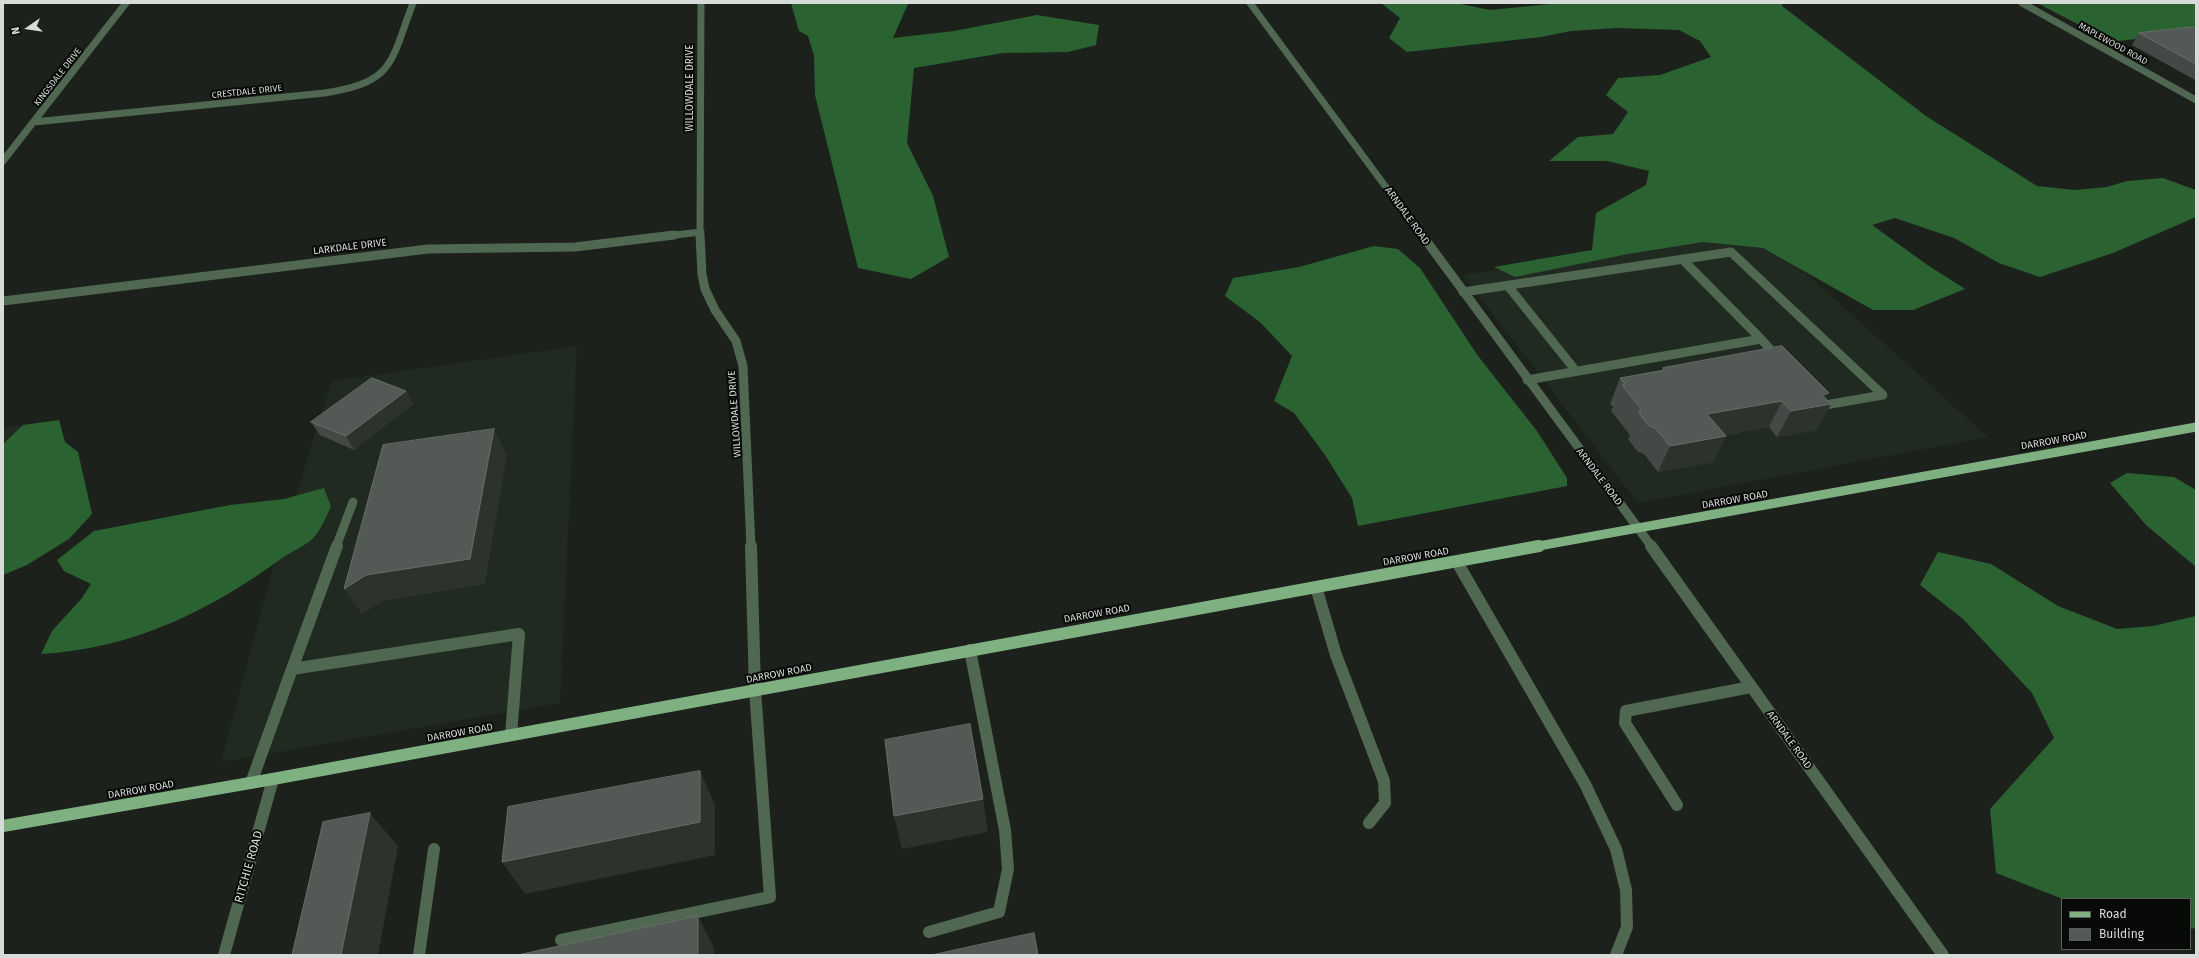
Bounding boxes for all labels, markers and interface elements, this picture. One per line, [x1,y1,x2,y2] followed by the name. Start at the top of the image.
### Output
[8,8,48,48] north arrow
[2077,21,2149,67] street label: MAPLEWOOD ROAD
[9,26,23,36] text: N
[684,44,696,132] street label: WILLOWDALE DRIVE
[32,46,84,108] street label: KINGSDALE DRIVE
[211,83,283,101] street label: CRESTDALE DRIVE
[1382,185,1432,247] street label: ARNDALE ROAD
[313,237,387,257] street label: LARKDALE DRIVE
[726,370,744,458] street label: WILLOWDALE DRIVE
[2020,429,2088,453] street label: DARROW ROAD
[1574,446,1624,508] street label: ARNDALE ROAD
[1701,488,1769,512] street label: DARROW ROAD
[1382,545,1450,569] street label: DARROW ROAD
[1063,602,1131,626] street label: DARROW ROAD
[745,662,813,686] street label: DARROW ROAD
[1764,709,1814,771] street label: ARNDALE ROAD
[426,721,494,745] street label: DARROW ROAD
[107,778,175,802] street label: DARROW ROAD
[232,829,266,905] street label: RITCHIE ROAD
[2061,898,2191,950] legend
[2099,907,2127,921] text: Road
[2099,927,2144,941] text: Building

